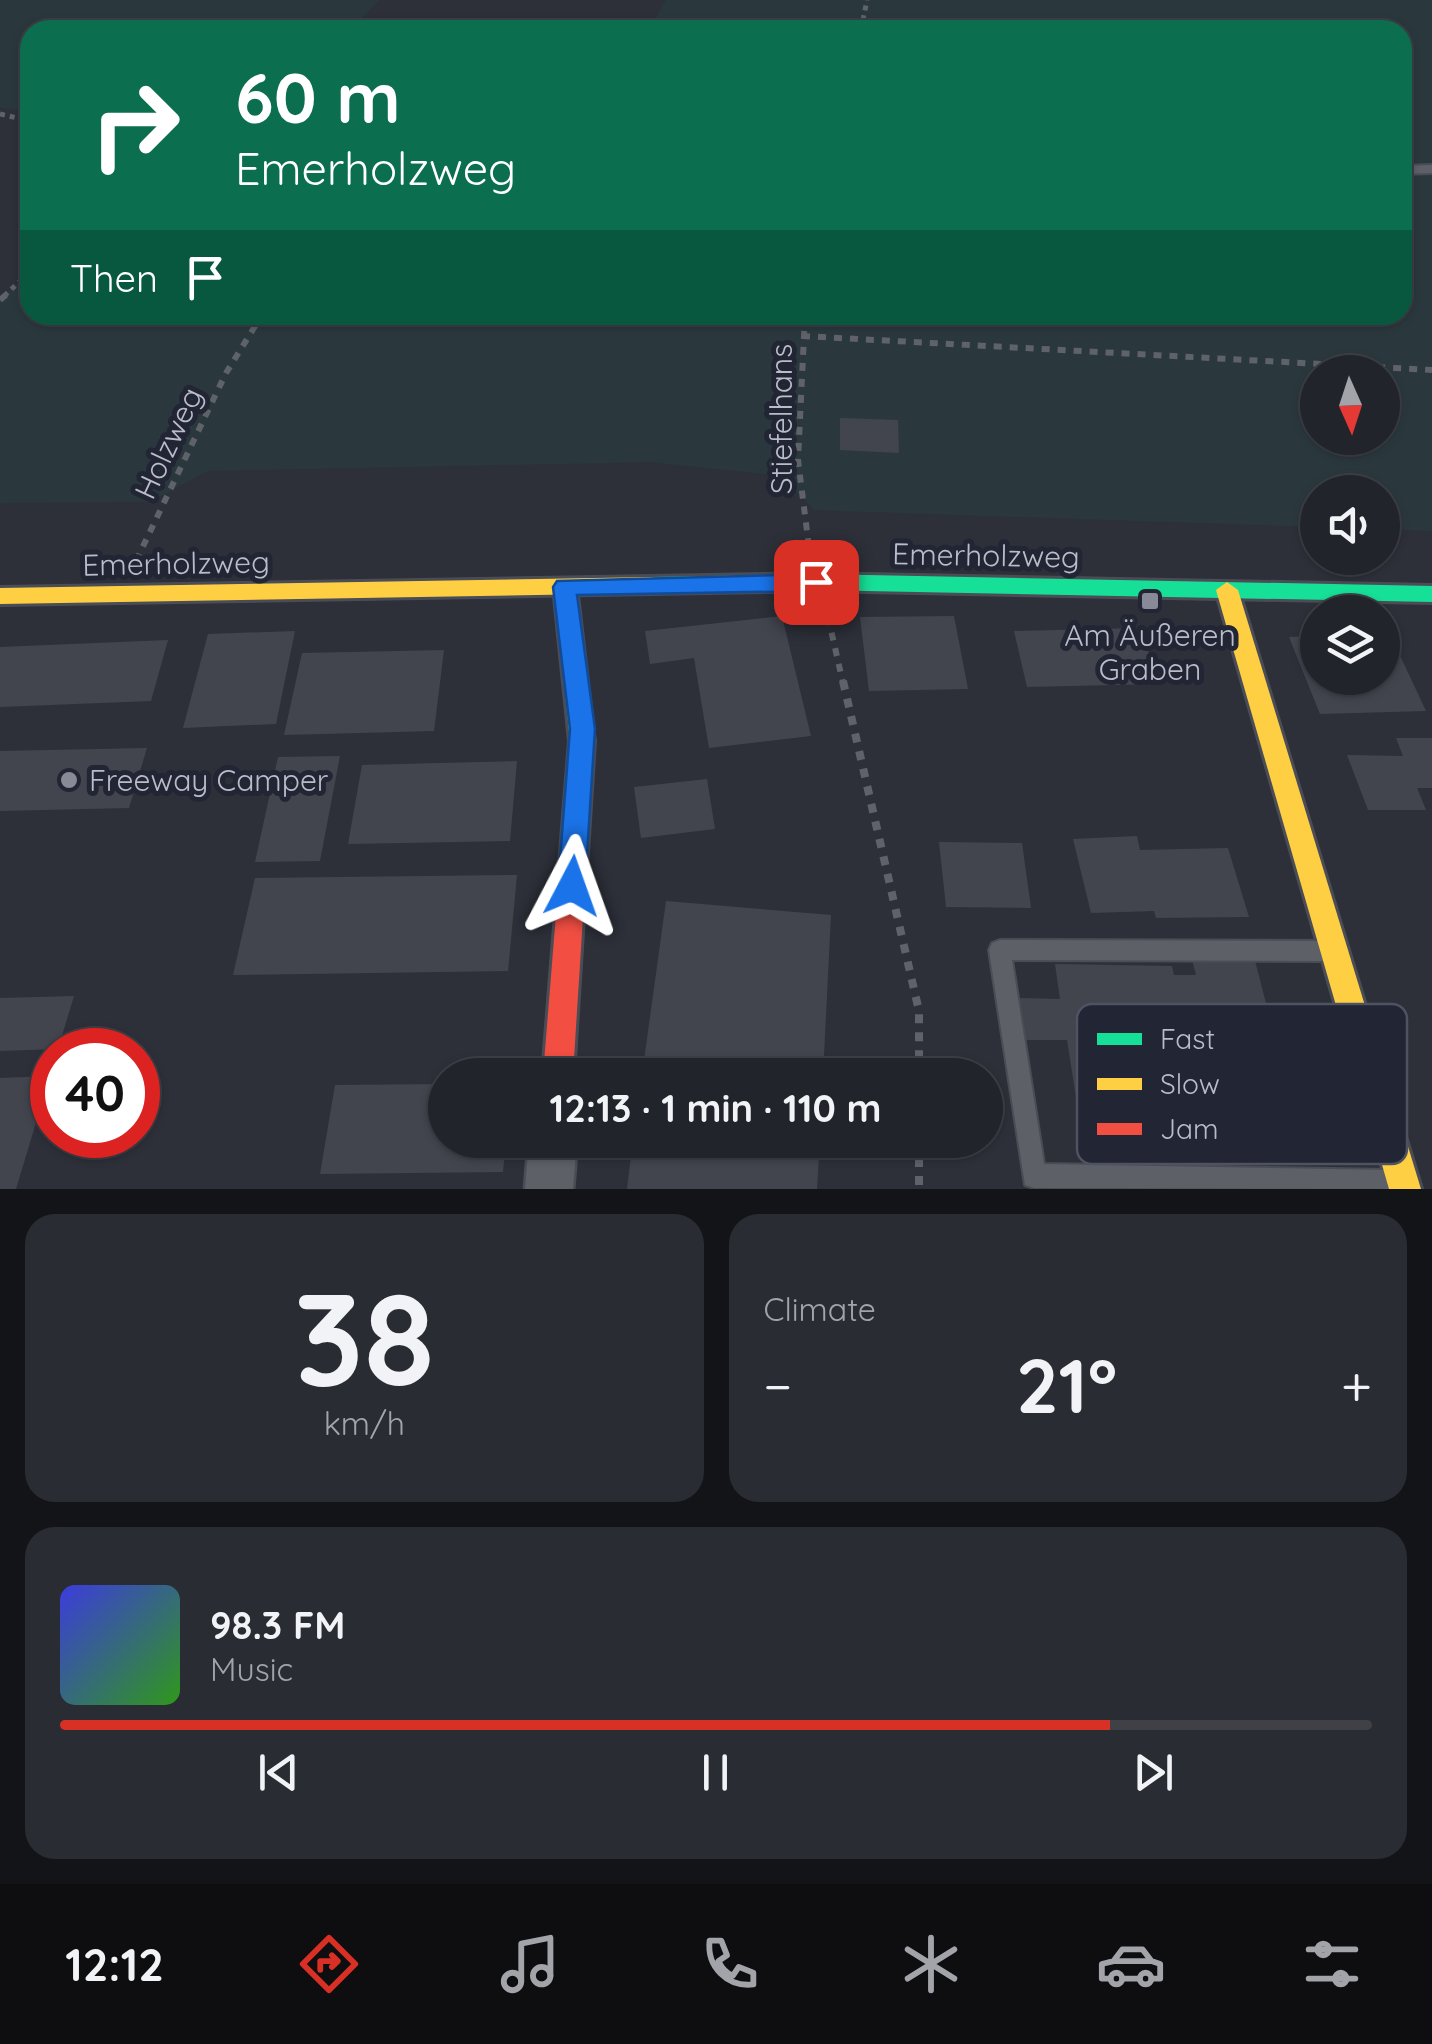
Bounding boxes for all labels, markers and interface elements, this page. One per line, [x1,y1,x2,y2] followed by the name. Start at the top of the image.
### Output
[235,53,401,141] text: 60 m
[70,60,200,190] icon: right
[235,140,516,196] text: Emerholzweg
[178,250,233,305] icon: arrive
[70,254,158,302] text: Then
[762,344,800,494] street label: Stiefelhans
[1300,355,1400,455] north arrow
[1300,355,1400,695] map controls
[126,381,210,505] street label: Holzweg
[1300,475,1400,575] button: sound
[892,534,1080,576] street label: Emerholzweg
[774,540,859,625] pin
[82,542,270,584] street label: Emerholzweg
[789,555,844,610] icon: arrive
[1139,590,1161,612] marker: Am Äußeren Graben
[1300,595,1400,695] button: layers
[1064,616,1236,688] place label: Am Äußeren Graben
[89,761,329,799] place label: Freeway Camper
[58,769,80,791] marker: Freeway Camper
[520,834,624,938] position arrow
[1077,1004,1407,1164] legend
[1160,1021,1215,1056] text: Fast
[30,1028,160,1158] speed limit sign: 40
[1160,1066,1220,1101] text: Slow
[549,1084,882,1132] text: 12:13 · 1 min · 110 m
[1160,1111,1219,1146] text: Jam
[294,1256,435,1419] text: 38
[764,1289,876,1329] text: Climate
[1016,1338,1117,1432] text: 21°
[764,1351,792,1420] text: −
[1341,1351,1372,1420] text: +
[324,1403,405,1443] text: km/h
[210,1601,345,1649] text: 98.3 FM
[210,1649,293,1689] text: Music
[251,1745,306,1800] icon: previous
[688,1745,743,1800] icon: pause
[1126,1745,1181,1800] icon: next
[294,1929,364,1999] icon: directions
[495,1929,565,1999] icon: music
[695,1929,765,1999] icon: phone
[896,1929,966,1999] icon: climate
[1096,1929,1166,1999] icon: car
[1297,1929,1367,1999] icon: filters
[65,1936,164,1992] text: 12:12

